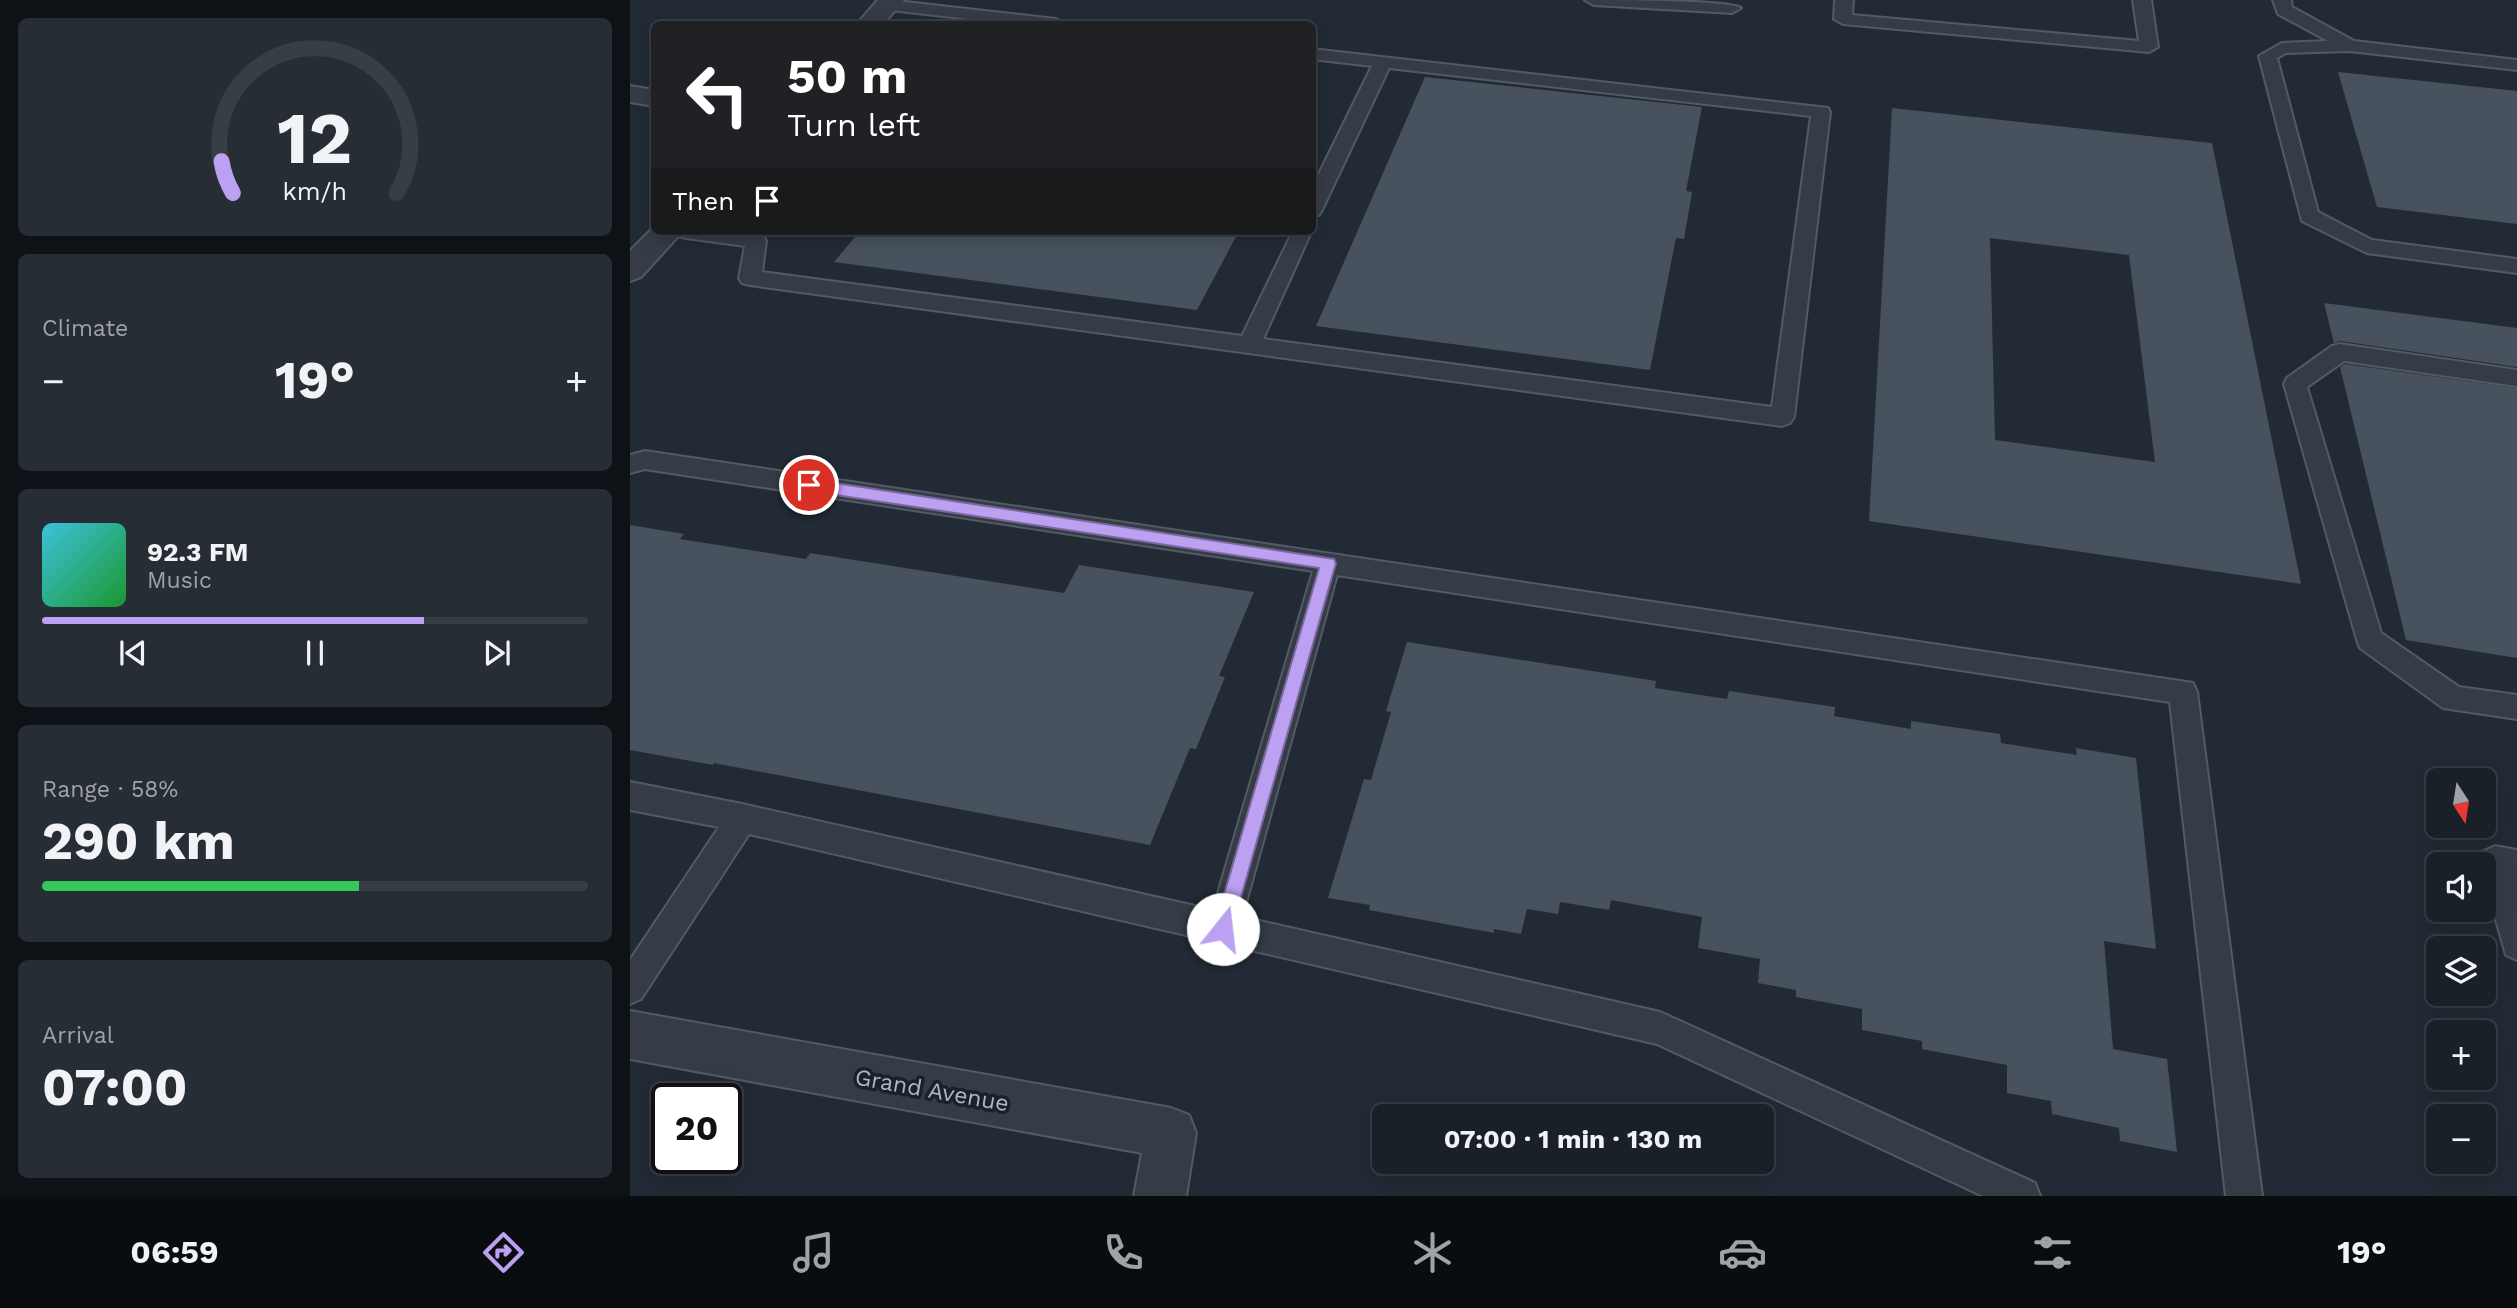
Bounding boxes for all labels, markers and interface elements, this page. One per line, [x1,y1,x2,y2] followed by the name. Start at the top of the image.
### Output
[787,47,907,105] text: 50 m
[672,49,763,140] icon: left
[278,95,352,181] text: 12
[787,106,920,144] text: Turn left
[283,177,347,206] text: km/h
[748,182,786,220] icon: arrive
[672,186,734,216] text: Then
[42,315,128,342] text: Climate
[275,350,355,411] text: 19°
[42,359,65,403] text: −
[565,359,588,403] text: +
[779,455,839,515] pin
[790,466,828,504] icon: arrive
[147,537,248,567] text: 92.3 FM
[147,567,212,594] text: Music
[114,634,152,672] icon: previous
[296,634,334,672] icon: pause
[478,634,516,672] icon: next
[2426,768,2496,838] north arrow
[2426,768,2496,1174] map controls
[42,776,178,803] text: Range · 58%
[42,811,235,872] text: 290 km
[2426,852,2496,922] button: sound
[1186,892,1260,966] position arrow
[2426,936,2496,1006] button: layers
[2426,1020,2496,1090] button: +
[42,1022,114,1049] text: Arrival
[42,1057,188,1118] text: 07:00
[853,1064,1011,1117] street label: Grand Avenue
[651,1083,742,1174] speed limit sign: 20
[2426,1104,2496,1174] button: −
[1444,1124,1702,1154] text: 07:00 · 1 min · 130 m
[479,1228,528,1277] icon: directions
[789,1228,838,1277] icon: music
[1099,1228,1148,1277] icon: phone
[1408,1228,1457,1277] icon: climate
[1718,1228,1767,1277] icon: car
[2028,1228,2077,1277] icon: filters
[130,1233,219,1271] text: 06:59
[2337,1233,2387,1271] text: 19°

